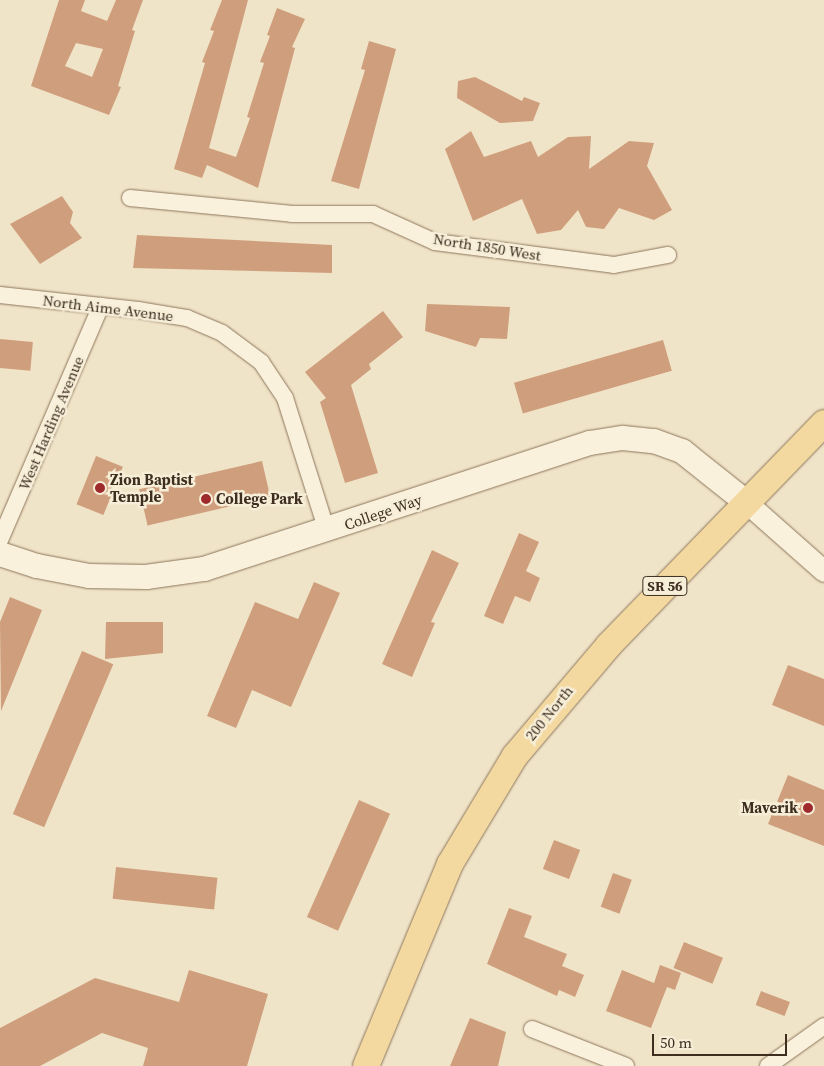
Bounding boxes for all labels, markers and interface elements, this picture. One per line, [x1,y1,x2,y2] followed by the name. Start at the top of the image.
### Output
[432,230,542,264] street label: North 1850 West
[42,291,174,325] street label: North Aime Avenue
[15,353,87,493] street label: West Harding Avenue
[110,470,193,505] place label: Zion Baptist Temple
[94,482,106,494] marker: Zion Baptist Temple
[216,490,303,508] place label: College Park
[342,490,424,534] street label: College Way
[200,493,212,505] marker: College Park
[641,574,689,598] road number: SR 56
[521,682,577,744] street label: 200 North
[741,799,798,817] place label: Maverik
[802,802,814,814] marker: Maverik
[654,1024,789,1056] scale bar
[660,1032,692,1053] text: 50 m

